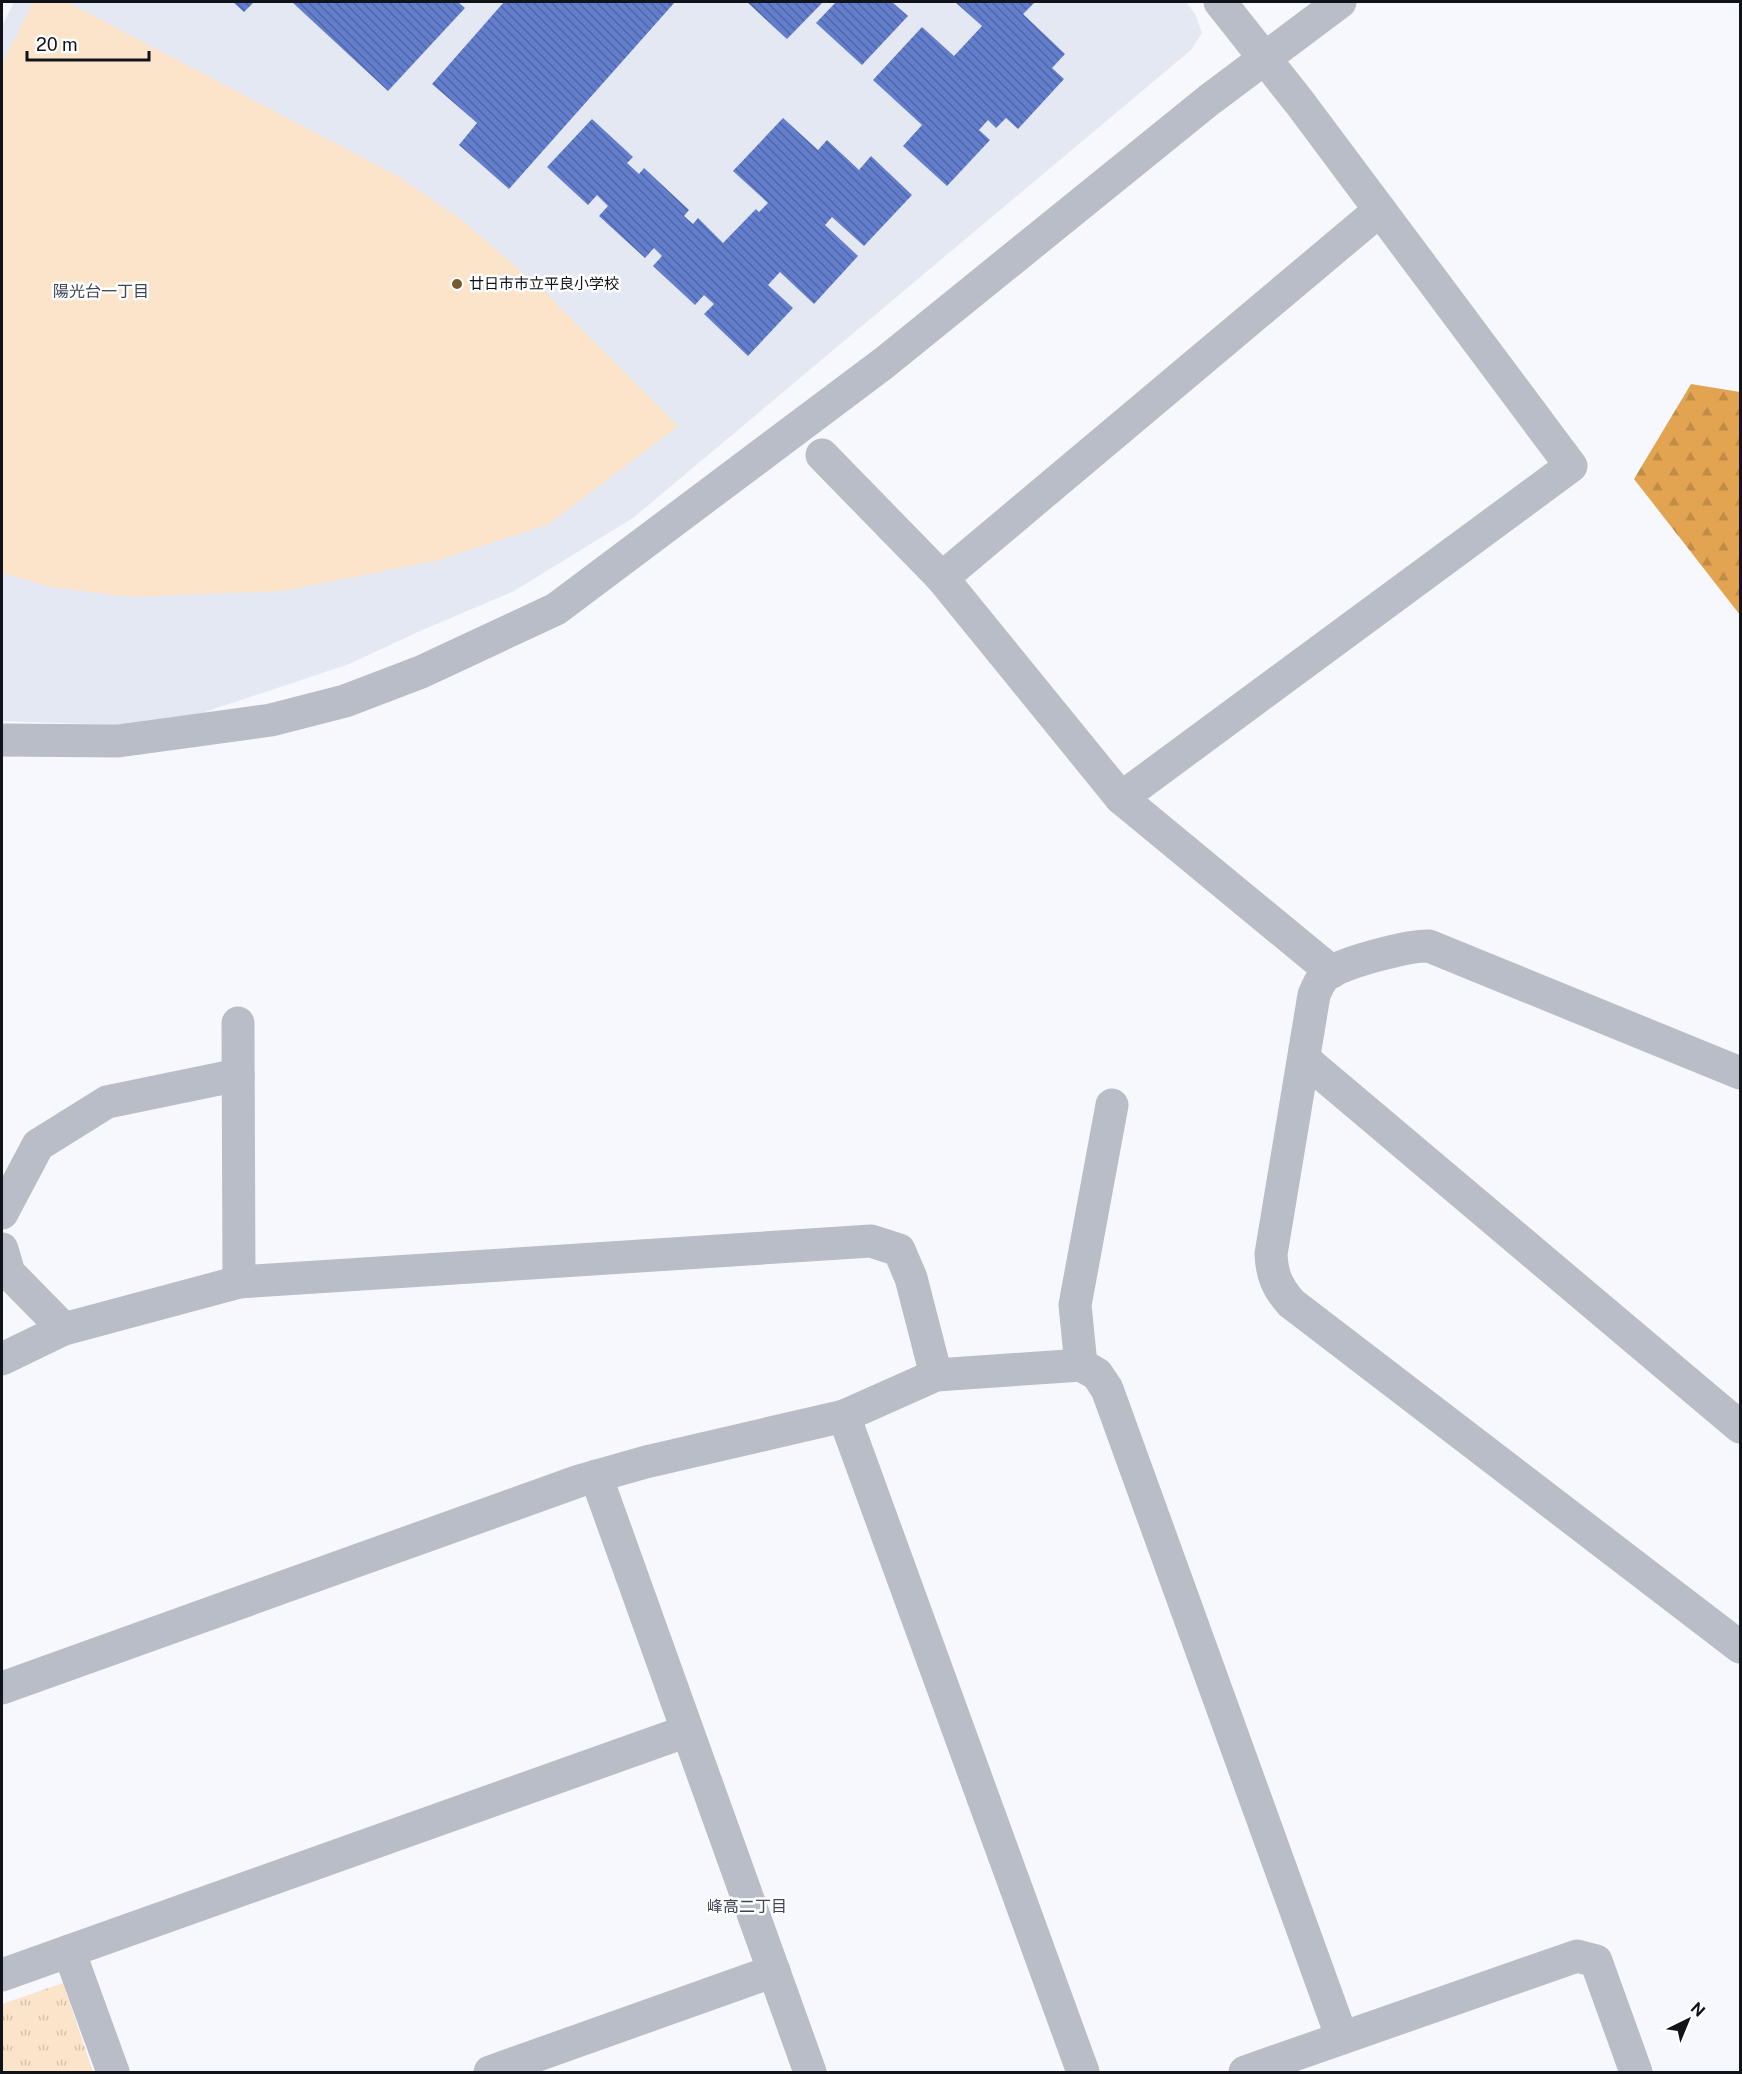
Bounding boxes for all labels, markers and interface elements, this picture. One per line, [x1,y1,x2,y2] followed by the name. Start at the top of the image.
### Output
[27,24,148,62] scale bar
[36,34,78,55] text: 20 m
[469,275,619,292] place label: 廿日市市立平良小学校
[450,277,464,291] marker: 廿日市市立平良小学校
[53,282,149,301] district label: 陽光台一丁目
[707,1897,787,1916] district label: 峰高二丁目
[1658,1990,1718,2050] north arrow
[1687,1998,1709,2021] text: N

